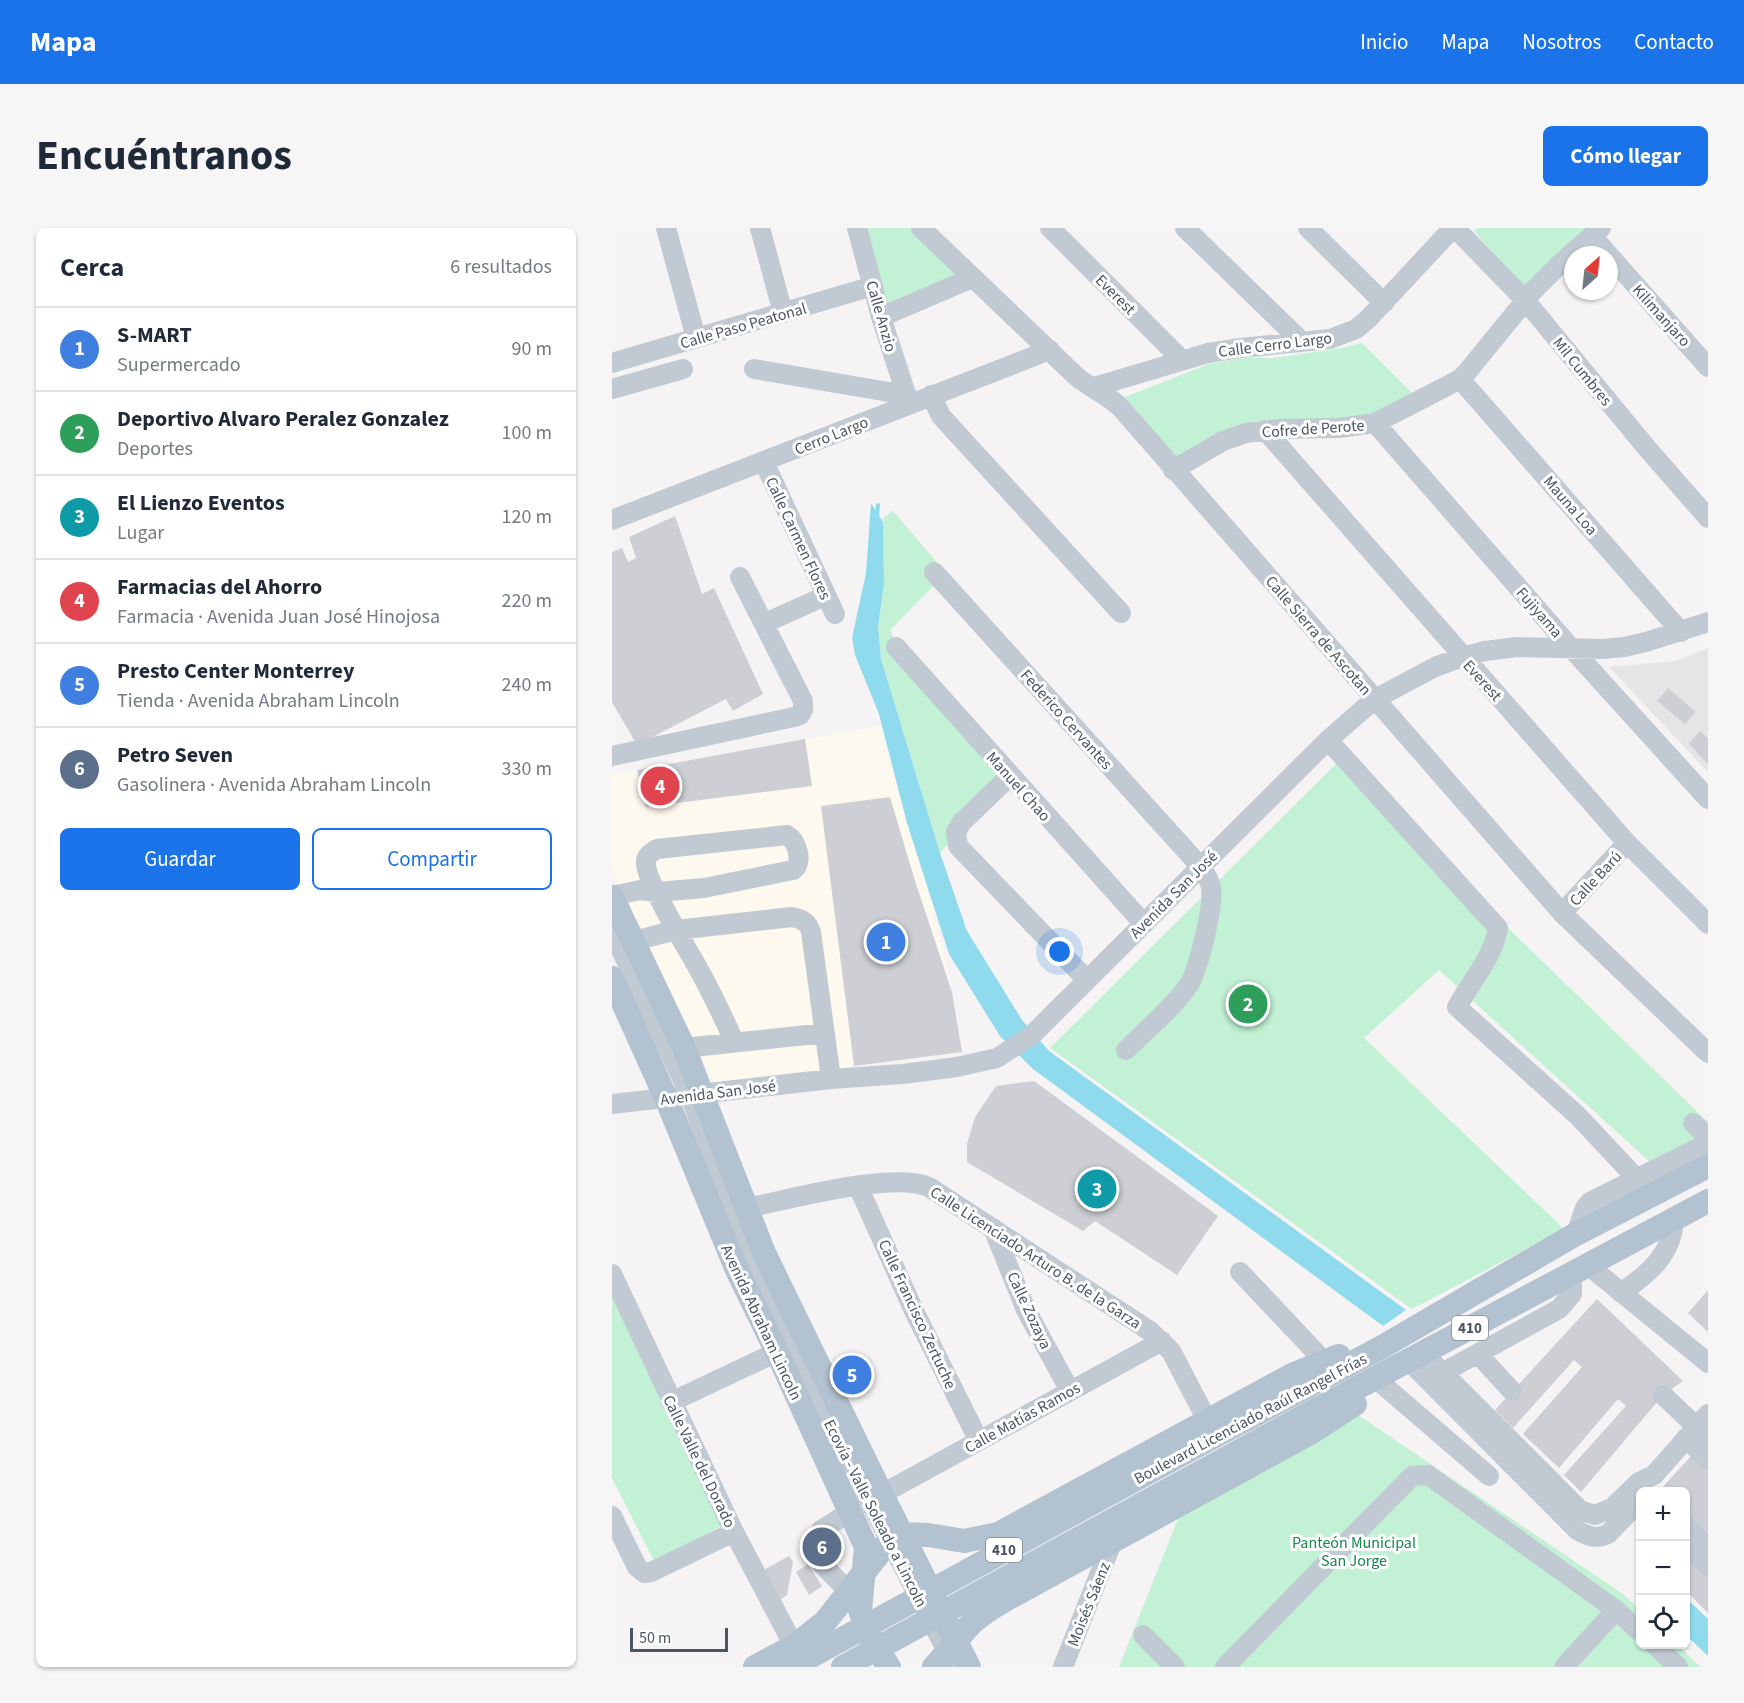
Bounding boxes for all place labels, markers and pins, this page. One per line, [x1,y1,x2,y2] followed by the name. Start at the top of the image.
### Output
[640,764,680,808] pin: 4
[866,920,906,964] pin: 1
[1228,982,1268,1026] pin: 2
[1078,1166,1116,1212] pin: 3
[832,1352,872,1398] pin: 5
[802,1524,842,1570] pin: 6

